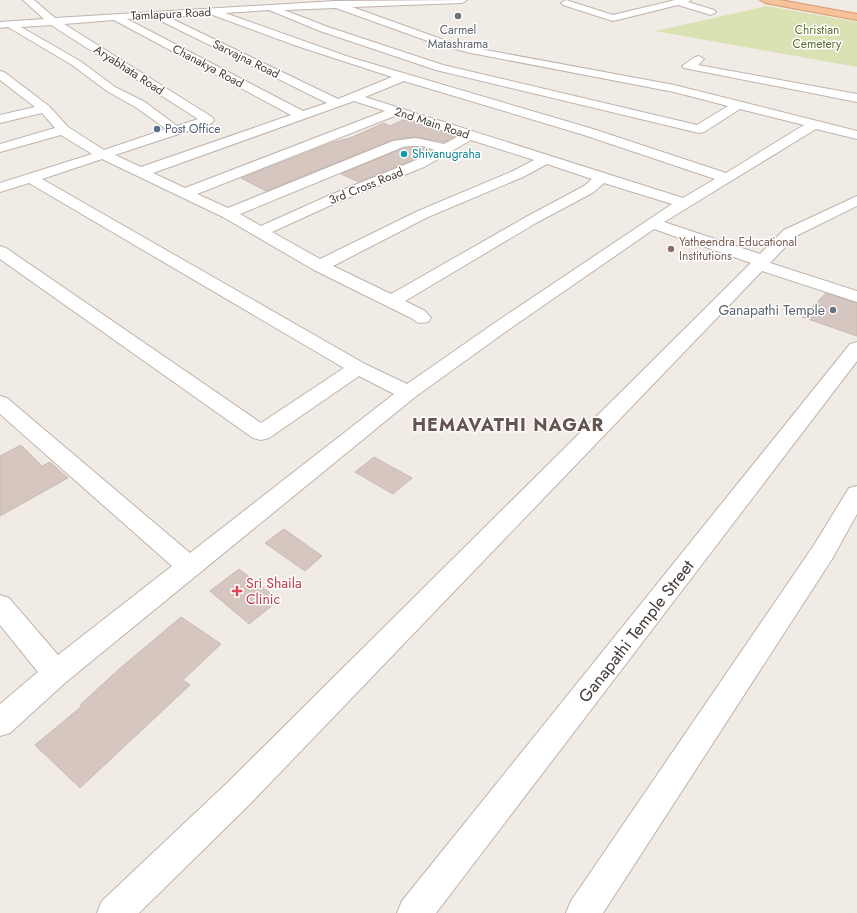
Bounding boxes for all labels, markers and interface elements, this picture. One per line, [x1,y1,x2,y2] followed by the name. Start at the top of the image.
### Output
[130,3,212,25] street label: Tamlapura Road
[453,11,463,21] marker: Carmel Matashrama
[428,21,488,53] place label: Carmel Matashrama
[793,21,842,53] park label: Christian Cemetery
[210,35,282,83] street label: Sarvajna Road
[169,40,247,92] street label: Chanakya Road
[90,41,168,99] street label: Aryabhata Road
[392,102,472,144] street label: 2nd Main Road
[165,120,220,138] place label: Post Office
[152,124,162,134] marker: Post Office
[412,145,481,163] place label: Shivanugraha
[399,149,409,159] marker: Shivanugraha
[326,163,406,209] street label: 3rd Cross Road
[679,233,797,265] place label: Yatheendra Educational Institutions
[666,244,676,254] marker: Yatheendra Educational Institutions
[718,300,825,320] place label: Ganapathi Temple
[828,305,838,315] marker: Ganapathi Temple
[412,412,604,438] district label: HEMAVATHI NAGAR
[573,555,699,707] street label: Ganapathi Temple Street
[246,573,302,609] place label: Sri Shaila Clinic
[231,585,243,597] marker: Sri Shaila Clinic

